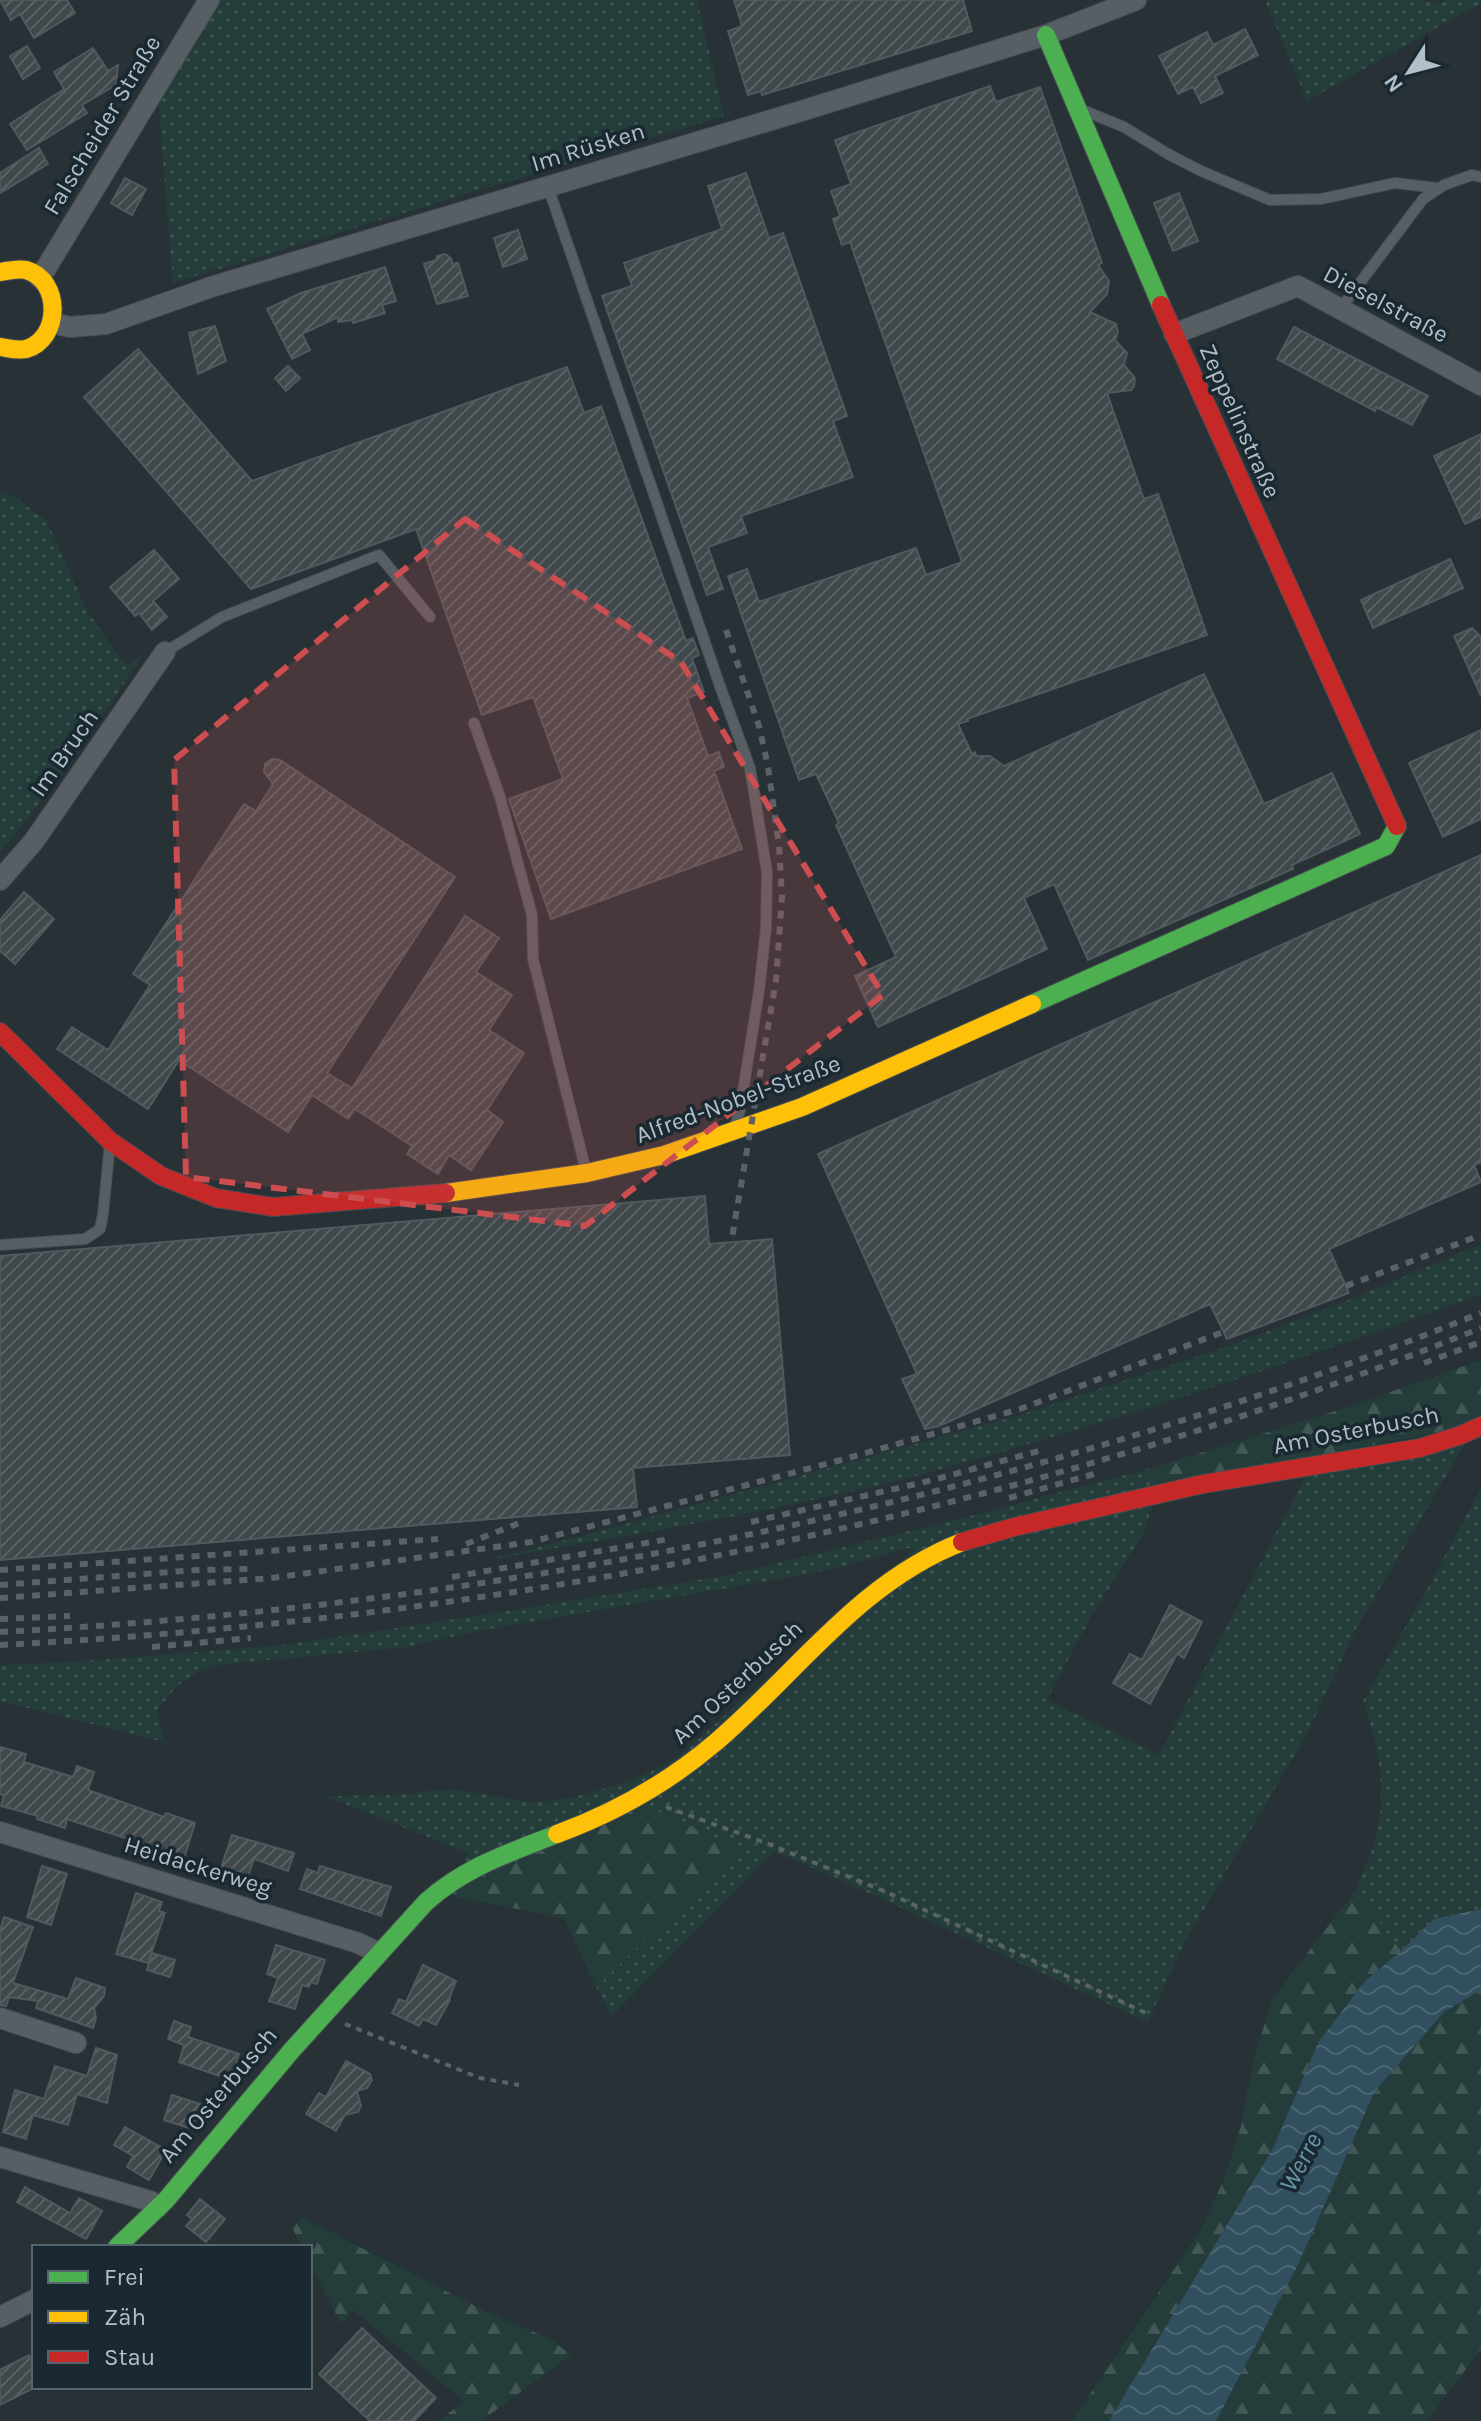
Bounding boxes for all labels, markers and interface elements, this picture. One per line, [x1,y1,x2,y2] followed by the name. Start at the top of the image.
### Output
[37,30,167,220] street label: Falscheider Straße
[1369,32,1449,112] north arrow
[1378,69,1409,97] text: N
[528,116,648,178] street label: Im Rüsken
[1319,259,1453,349] street label: Dieselstraße
[1193,340,1287,502] street label: Zeppelinstraße
[24,704,104,802] street label: Im Bruch
[632,1049,844,1149] street label: Alfred-Nobel-Straße
[1271,1400,1441,1460] street label: Am Osterbusch
[666,1614,808,1750] street label: Am Osterbusch
[121,1830,276,1902] street label: Heidackerweg
[153,2022,283,2168] street label: Am Osterbusch
[1272,2128,1329,2197] water label: Werre
[32,2245,312,2389] legend
[104,2263,145,2291] text: Frei
[104,2303,146,2331] text: Zäh
[104,2343,155,2371] text: Stau

